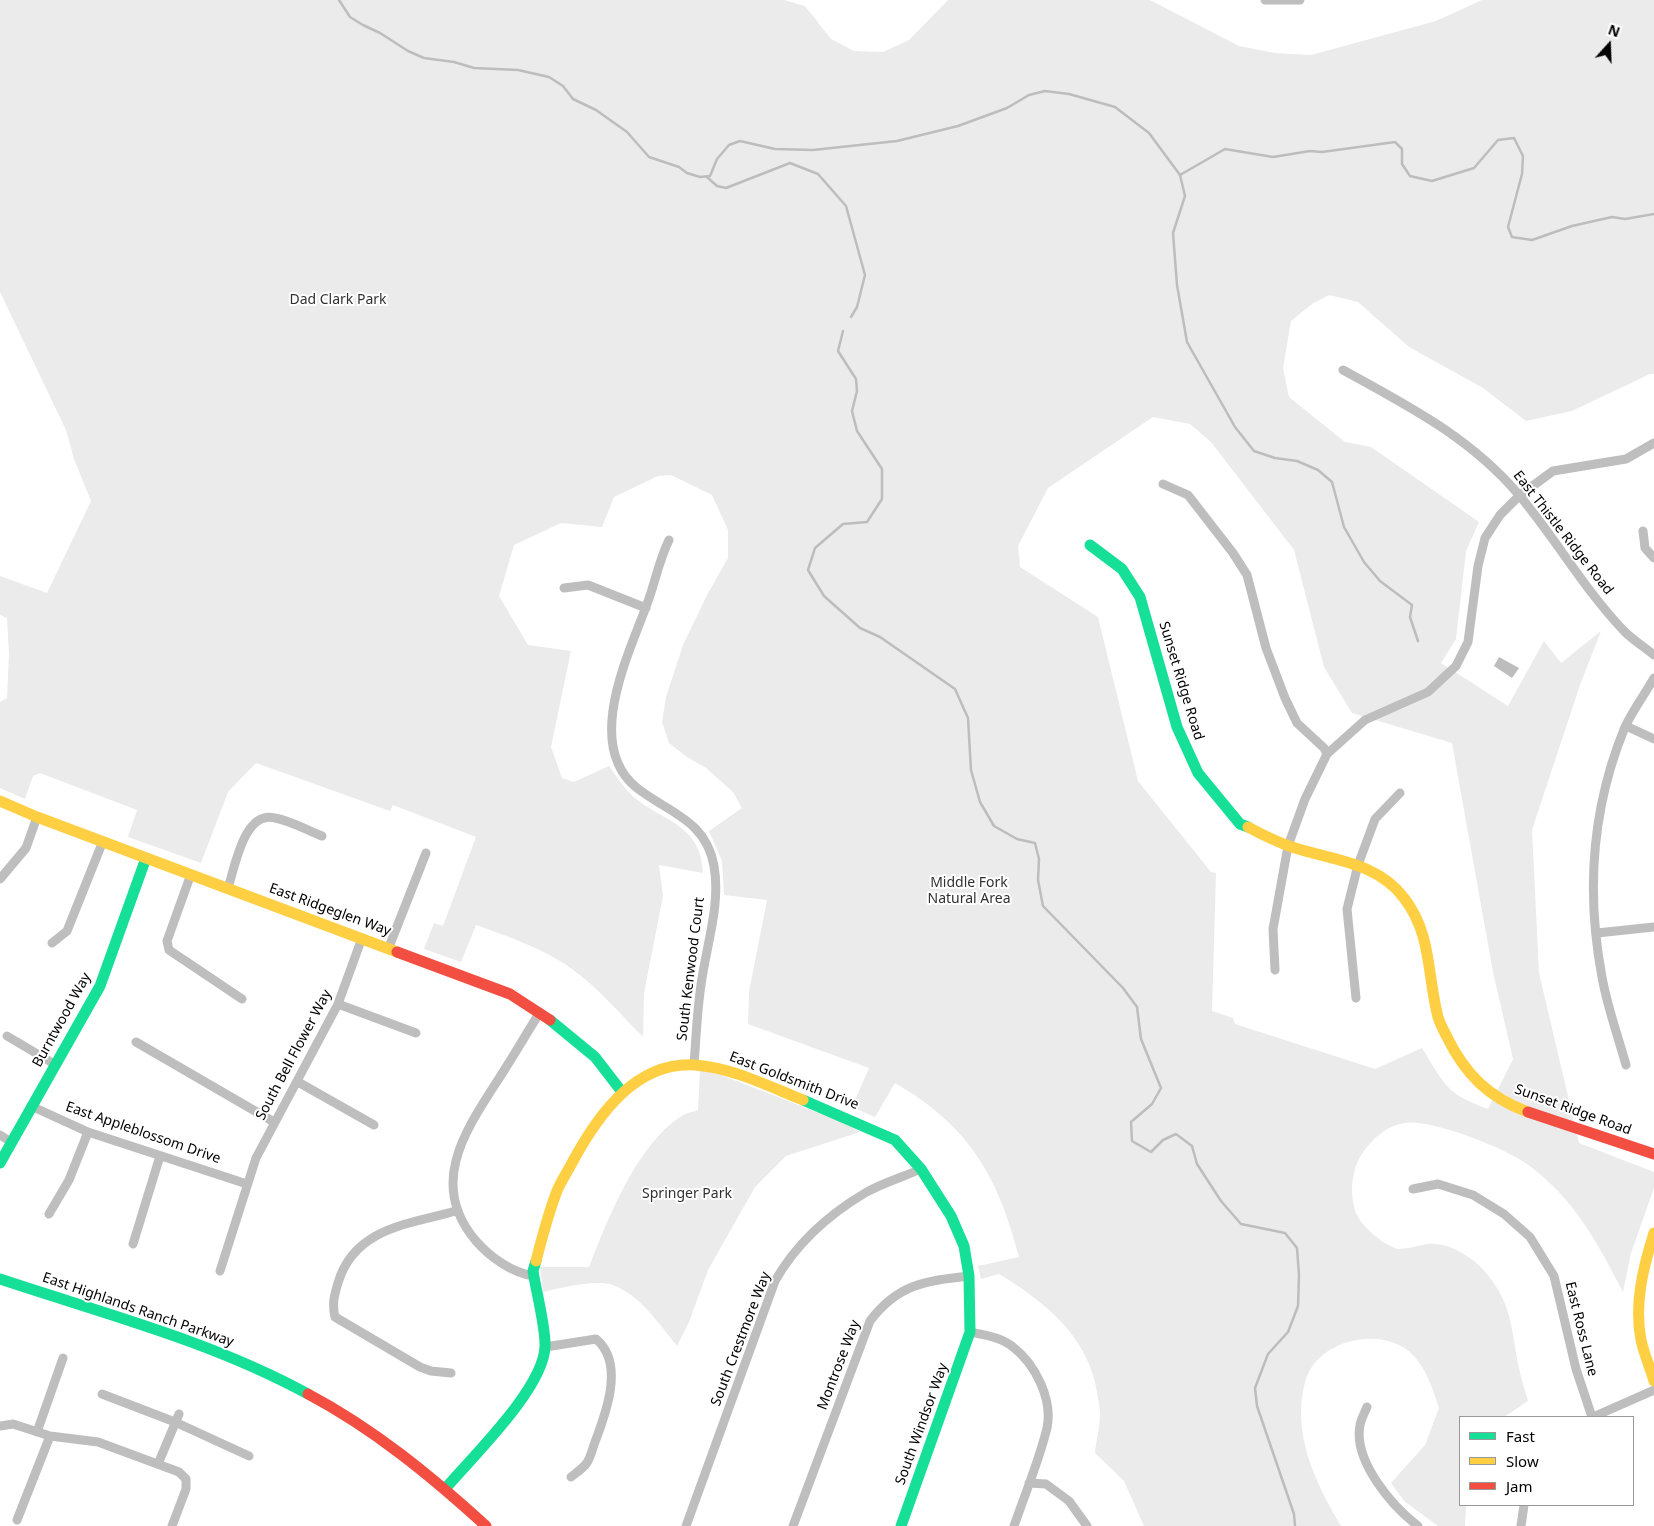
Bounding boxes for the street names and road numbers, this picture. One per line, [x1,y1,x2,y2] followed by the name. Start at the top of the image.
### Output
[1509,468,1617,598] street label: East Thistle Ridge Road
[1155,620,1207,742] street label: Sunset Ridge Road
[267,880,393,940] street label: East Ridgeglen Way
[674,896,708,1042] street label: South Kenwood Court
[29,970,95,1070] street label: Burntwood Way
[253,987,335,1123] street label: South Bell Flower Way
[727,1049,861,1113] street label: East Goldsmith Drive
[1512,1081,1634,1139] street label: Sunset Ridge Road
[63,1099,223,1167] street label: East Appleblossom Drive
[40,1269,236,1351] street label: East Highlands Ranch Parkway
[708,1269,774,1409] street label: South Crestmore Way
[1561,1280,1601,1378] street label: East Ross Lane
[814,1318,864,1412] street label: Montrose Way
[892,1361,952,1487] street label: South Windsor Way

